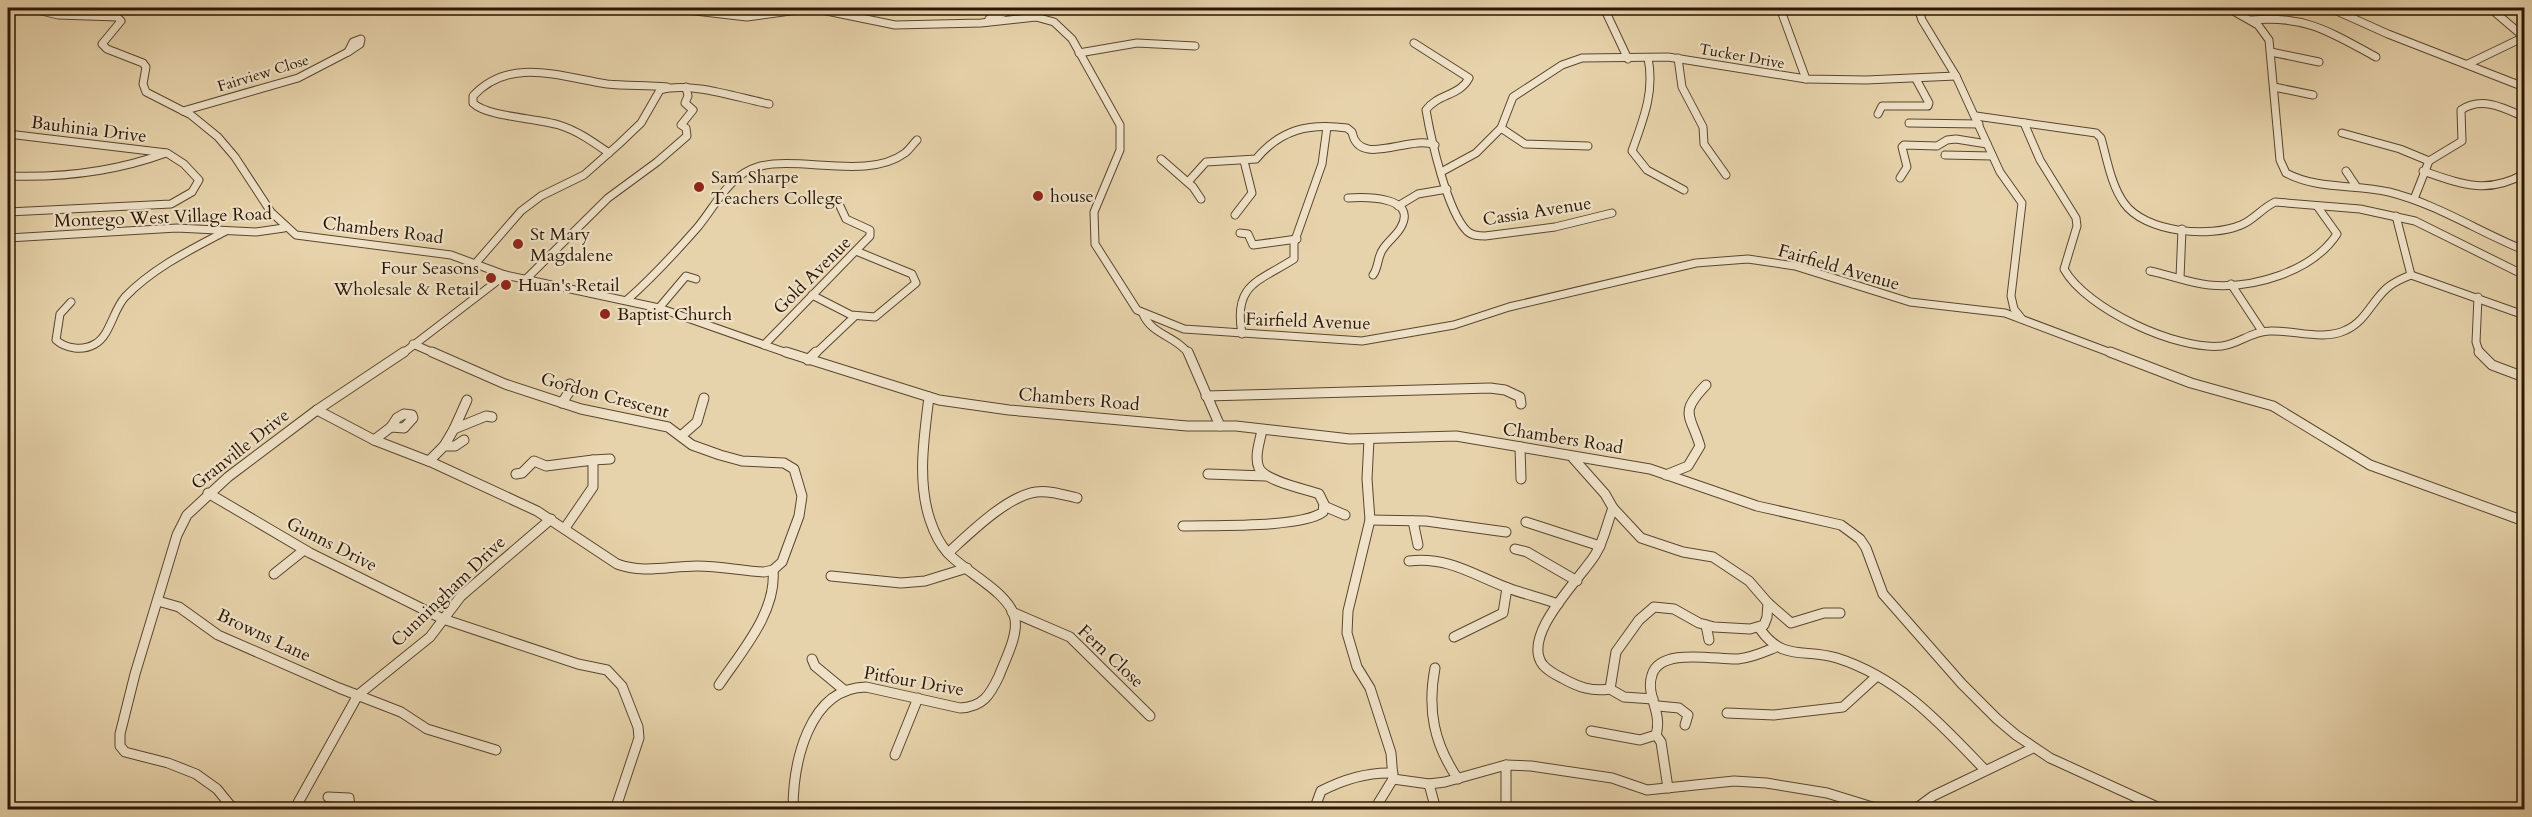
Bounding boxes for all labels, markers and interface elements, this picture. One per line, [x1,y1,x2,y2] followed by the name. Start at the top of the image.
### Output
[1698,39,1787,73] street label: Tucker Drive
[215,50,311,96] street label: Fairview Close
[30,110,148,149] street label: Bauhinia Drive
[711,165,843,211] place label: Sam Sharpe Teachers College
[692,180,706,194] marker: Sam Sharpe Teachers College
[1050,184,1094,209] place label: house
[1031,189,1045,203] marker: house
[1481,191,1593,232] street label: Cassia Avenue
[54,201,273,234] street label: Montego West Village Road
[321,211,445,250] street label: Chambers Road
[530,222,613,268] place label: St Mary Magdalene
[768,231,857,320] street label: Gold Avenue
[511,237,525,251] marker: St Mary Magdalene
[1775,238,1903,297] street label: Fairfield Avenue
[332,256,479,302] place label: Four Seasons Wholesale & Retail
[484,271,498,285] marker: Four Seasons Wholesale & Retail
[518,273,620,298] place label: Huan's Retail
[499,278,513,292] marker: Huan's Retail
[617,302,732,327] place label: Baptist Church
[598,307,612,321] marker: Baptist Church
[1245,307,1371,336] street label: Fairfield Avenue
[538,366,672,425] street label: Gordon Crescent
[1017,382,1141,417] street label: Chambers Road
[186,403,295,496] street label: Granville Drive
[1501,417,1625,460] street label: Chambers Road
[282,511,382,578] street label: Gunns Drive
[385,530,511,653] street label: Cunningham Drive
[213,603,315,668] street label: Browns Lane
[1072,619,1149,694] street label: Fern Close
[862,660,966,703] street label: Pitfour Drive

